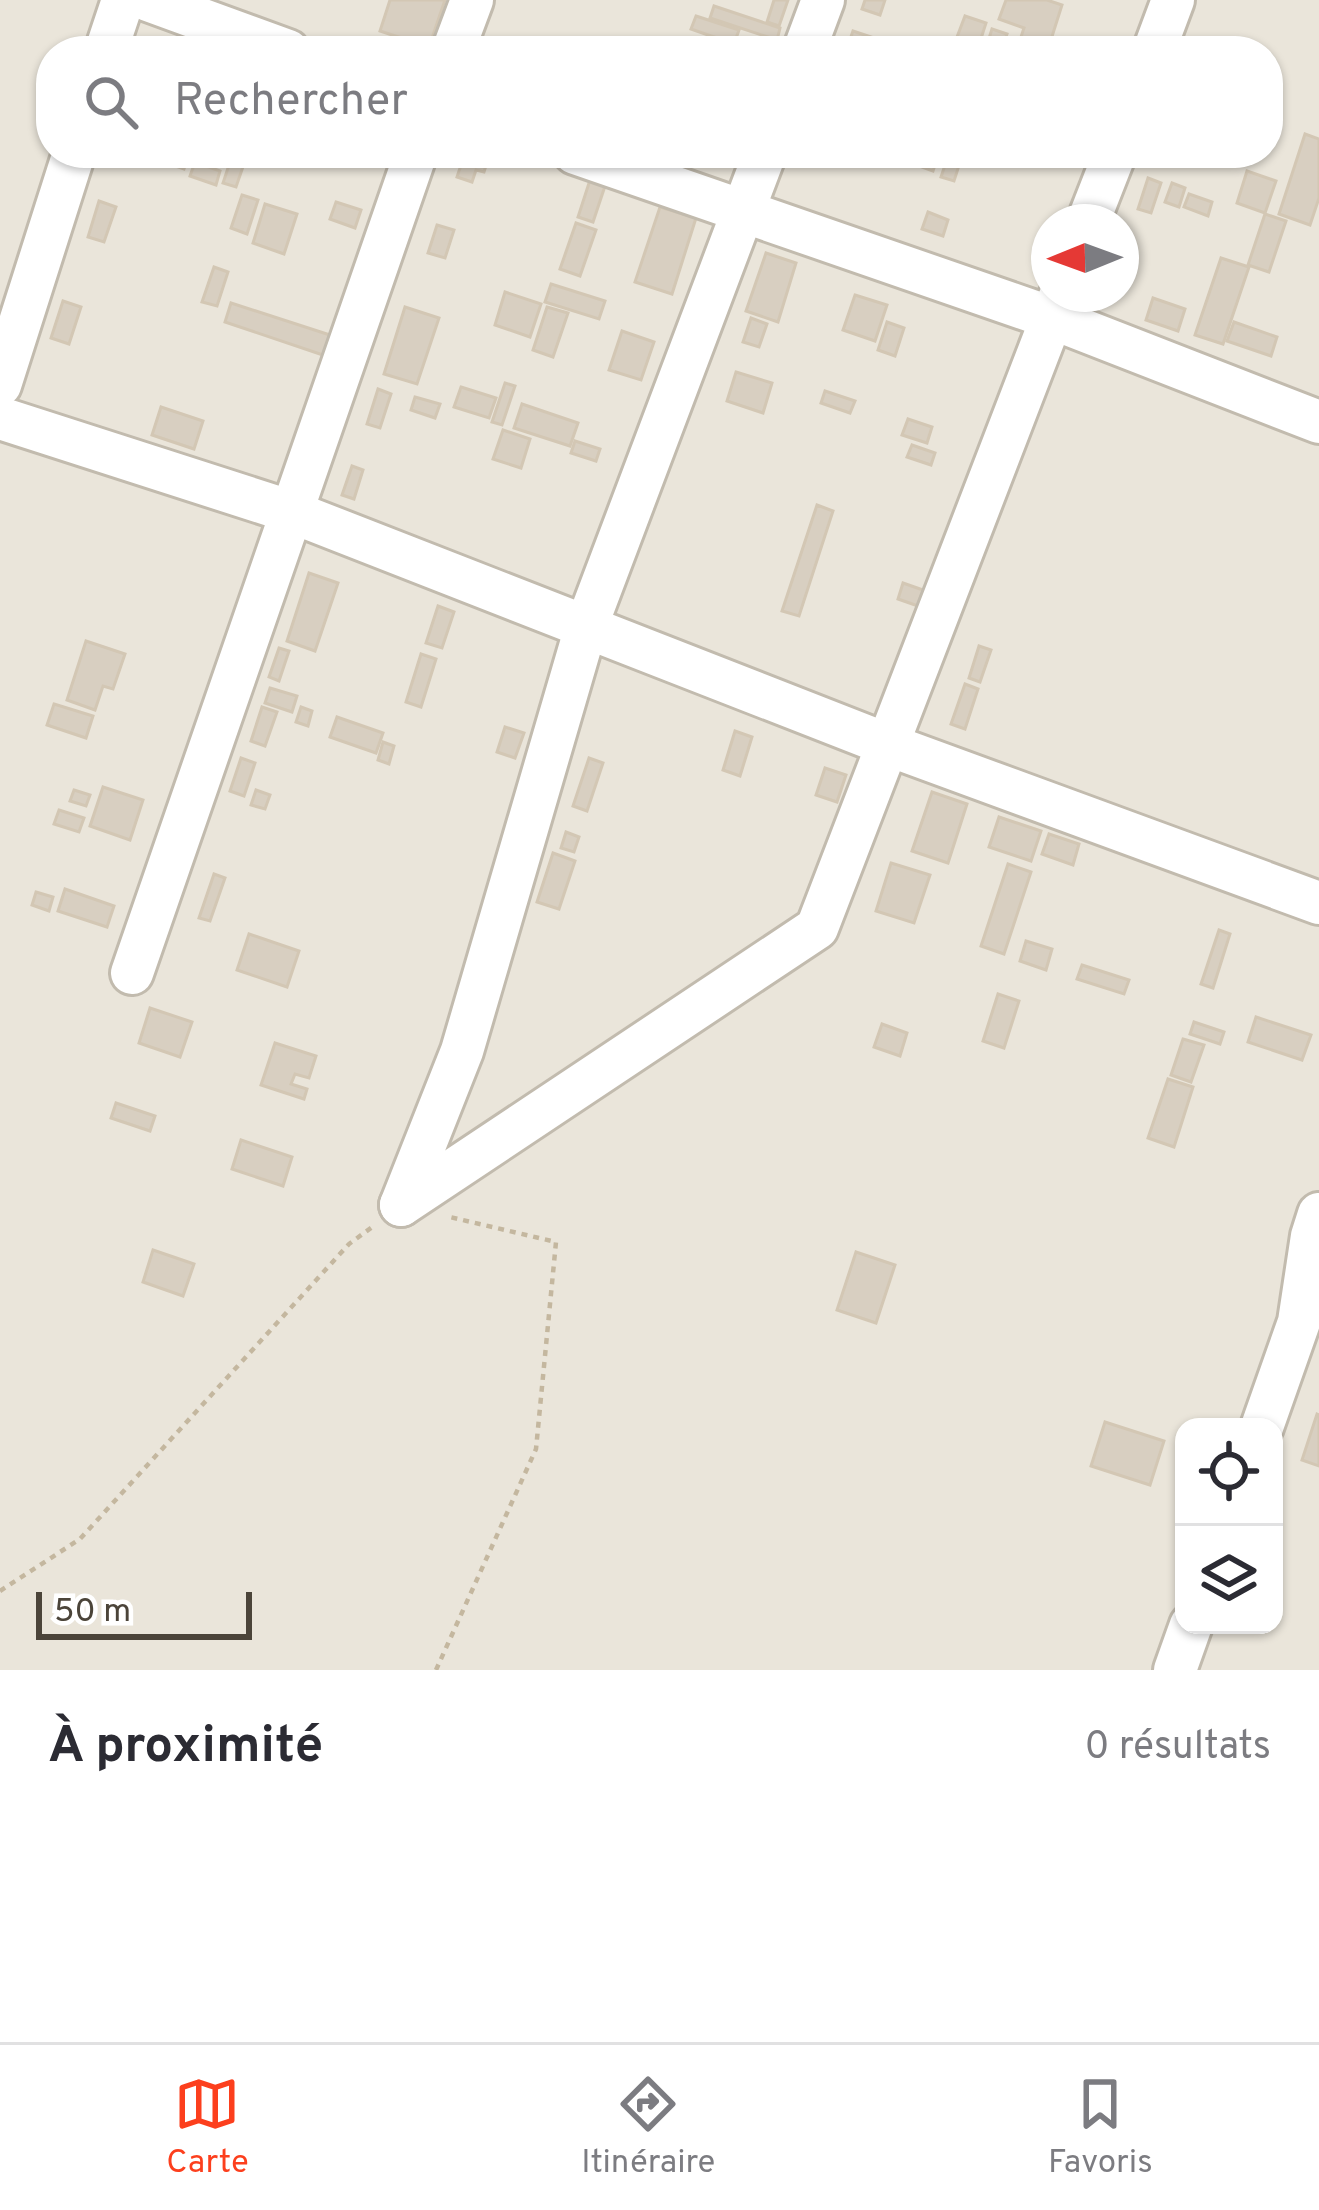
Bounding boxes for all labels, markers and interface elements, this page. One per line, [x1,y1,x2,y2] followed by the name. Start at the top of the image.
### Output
[36,36,1283,168] search box
[78,69,144,135] icon: search
[174,74,408,131] text: Rechercher
[1031,204,1139,312] north arrow
[1175,1418,1283,1634] map controls
[1175,1418,1283,1526] button: locate
[1175,1526,1283,1634] button: layers
[36,1586,252,1639] scale bar
[54,1592,131,1634] text: 50 m
[48,1716,323,1781] text: À proximité
[1085,1724,1271,1773] text: 0 résultats
[166,2071,249,2185] tab: Carte
[581,2071,715,2185] tab: Itinéraire
[1048,2071,1153,2185] tab: Favoris

